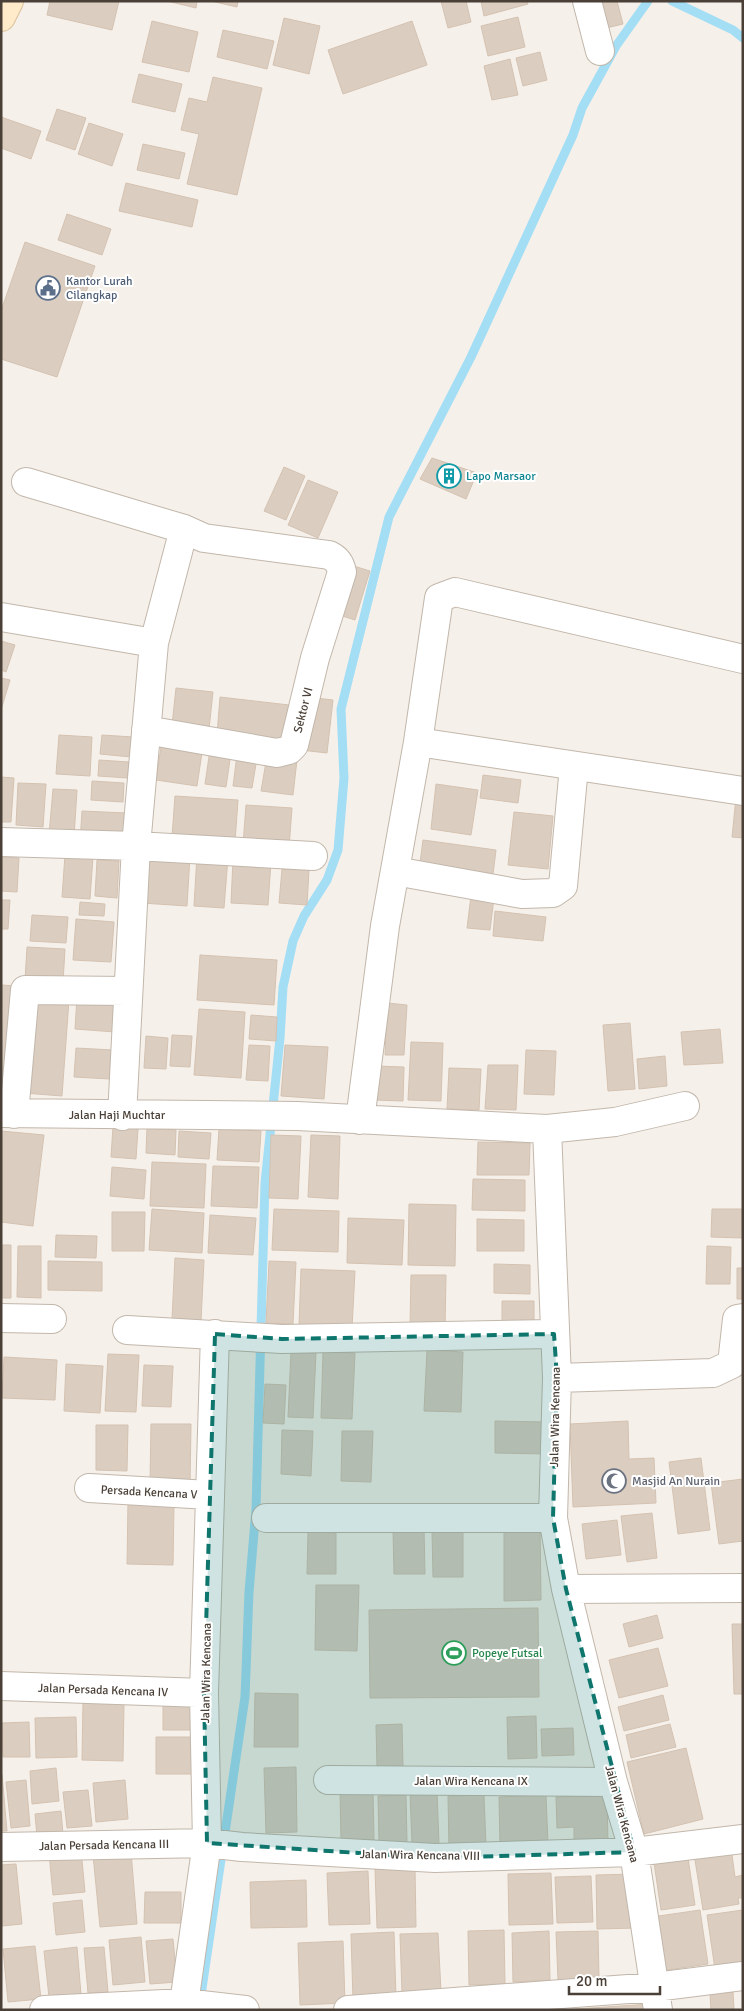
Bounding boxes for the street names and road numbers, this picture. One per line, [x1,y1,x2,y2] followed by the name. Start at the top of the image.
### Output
[291,686,316,734] street label: Sektor VI
[69,1108,166,1123] street label: Jalan Haji Muchtar
[547,1367,564,1467] street label: Jalan Wira Kencana
[100,1482,198,1503] street label: Persada Kencana V
[198,1623,215,1723] street label: Jalan Wira Kencana
[38,1681,168,1700] street label: Jalan Persada Kencana IV
[601,1764,642,1865] street label: Jalan Wira Kencana
[414,1774,528,1789] street label: Jalan Wira Kencana IX
[39,1837,169,1854] street label: Jalan Persada Kencana III
[360,1847,480,1864] street label: Jalan Wira Kencana VIII

